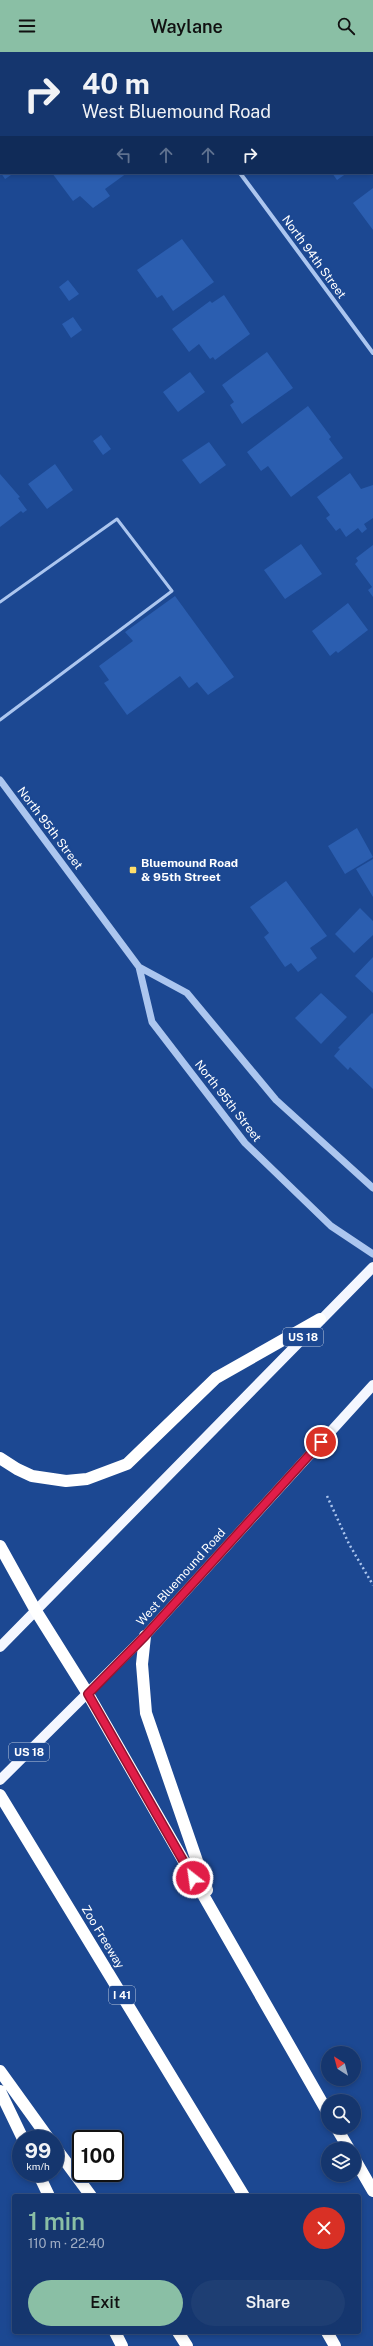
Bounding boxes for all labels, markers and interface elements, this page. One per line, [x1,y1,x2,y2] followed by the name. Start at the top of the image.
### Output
[16,15,38,37] icon: menu
[335,15,357,37] icon: search
[150,16,223,37] text: Waylane
[82,67,150,100] text: 40 m
[16,68,68,120] icon: right
[82,101,271,122] text: West Bluemound Road
[113,144,135,166] icon: left
[155,144,177,166] icon: ahead
[197,144,219,166] icon: ahead
[239,144,261,166] icon: right
[279,213,349,302] street label: North 94th Street
[14,784,86,872] street label: North 95th Street
[141,856,238,884] place label: Bluemound Road & 95th Street
[128,865,138,875] marker: Bluemound Road & 95th Street
[192,1057,264,1145] street label: North 95th Street
[283,1328,323,1346] road number: US 18
[304,1425,338,1459] pin
[310,1431,332,1453] icon: arrive
[134,1525,228,1629] street label: West Bluemound Road
[9,1743,49,1761] road number: US 18
[172,1857,214,1899] position arrow
[79,1903,128,1972] street label: Zoo Freeway
[109,1986,135,2004] road number: I 41
[321,2046,361,2086] north arrow
[321,2046,361,2182] map controls
[321,2094,361,2134] button: search
[72,2130,124,2182] speed limit sign: 100
[25,2139,51,2163] text: 99
[321,2142,361,2182] button: layers
[26,2160,50,2172] text: km/h
[28,2207,85,2235] text: 1 min
[303,2207,345,2249] button: close
[28,2236,105,2251] text: 110 m · 22:40
[28,2280,183,2326] button: Exit
[191,2280,345,2326] button: Share

